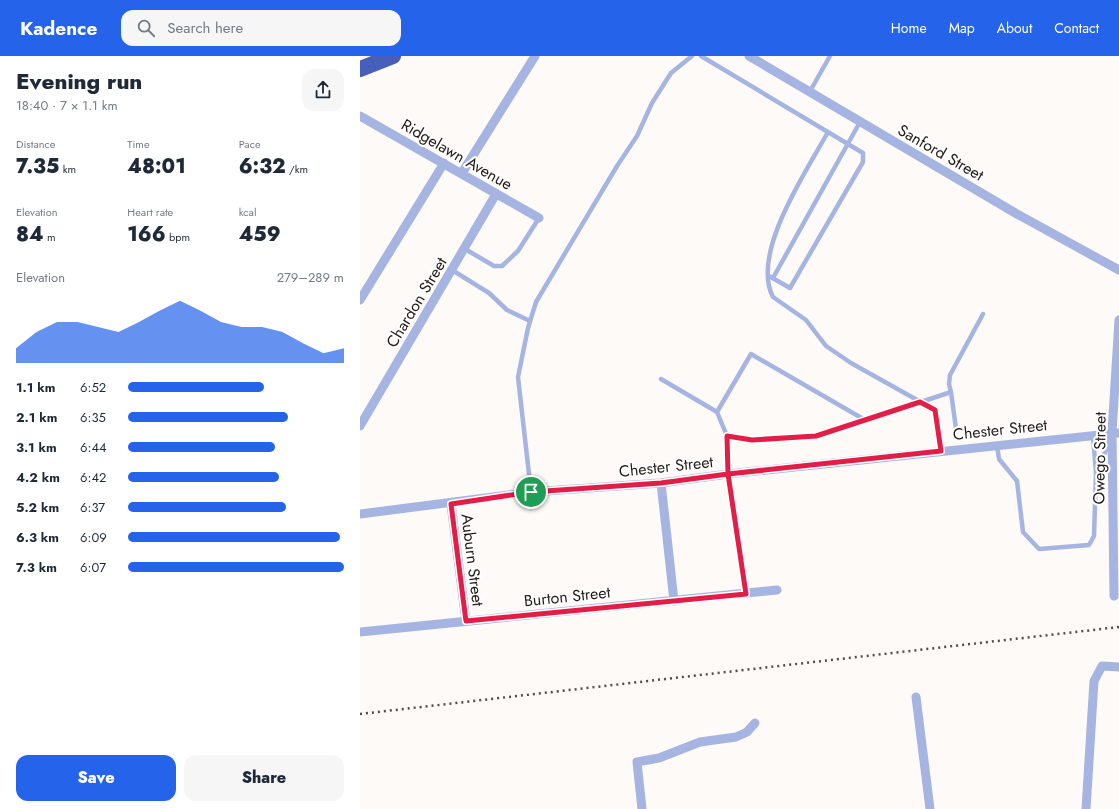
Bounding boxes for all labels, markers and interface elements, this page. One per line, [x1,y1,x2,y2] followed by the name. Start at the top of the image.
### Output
[121,10,401,46] search box
[20,15,97,42] text: Kadence
[135,17,157,39] icon: search
[167,17,243,39] text: Search here
[891,18,927,38] text: Home
[949,18,975,38] text: Map
[997,18,1032,38] text: About
[1054,18,1099,38] text: Contact
[16,65,142,97] text: Evening run
[302,69,344,111] button: share
[16,96,118,115] text: 18:40 · 7 × 1.1 km
[397,113,517,196] street label: Ridgelawn Avenue
[894,119,988,186] street label: Sanford Street
[16,136,55,152] text: Distance
[127,136,150,152] text: Time
[239,136,261,152] text: Pace
[16,152,59,181] text: 7.35
[127,152,186,181] text: 48:01
[239,152,286,181] text: 6:32
[59,161,76,177] text: km
[286,161,308,177] text: /km
[16,204,58,220] text: Elevation
[127,204,173,220] text: Heart rate
[239,204,256,220] text: kcal
[16,220,44,249] text: 84
[127,220,166,249] text: 166
[239,220,281,249] text: 459
[44,229,56,245] text: m
[166,229,190,245] text: bpm
[380,253,453,352] street label: Chardon Street
[16,268,65,287] text: Elevation
[277,268,344,287] text: 279–289 m
[16,378,55,397] text: 1.1 km
[80,378,106,397] text: 6:52
[16,408,57,427] text: 2.1 km
[80,408,106,427] text: 6:35
[1087,411,1112,504] street label: Owego Street
[952,413,1048,446] street label: Chester Street
[16,438,57,457] text: 3.1 km
[80,438,107,457] text: 6:44
[618,450,714,483] street label: Chester Street
[16,468,60,487] text: 4.2 km
[80,468,106,487] text: 6:42
[514,475,548,509] pin
[520,481,542,503] icon: arrive
[16,498,59,517] text: 5.2 km
[80,498,105,517] text: 6:37
[455,512,490,608] street label: Auburn Street
[16,528,59,547] text: 6.3 km
[80,528,107,547] text: 6:09
[16,558,57,577] text: 7.3 km
[80,558,106,577] text: 6:07
[523,581,612,612] street label: Burton Street
[16,755,176,801] button: Save
[184,755,344,801] button: Share

